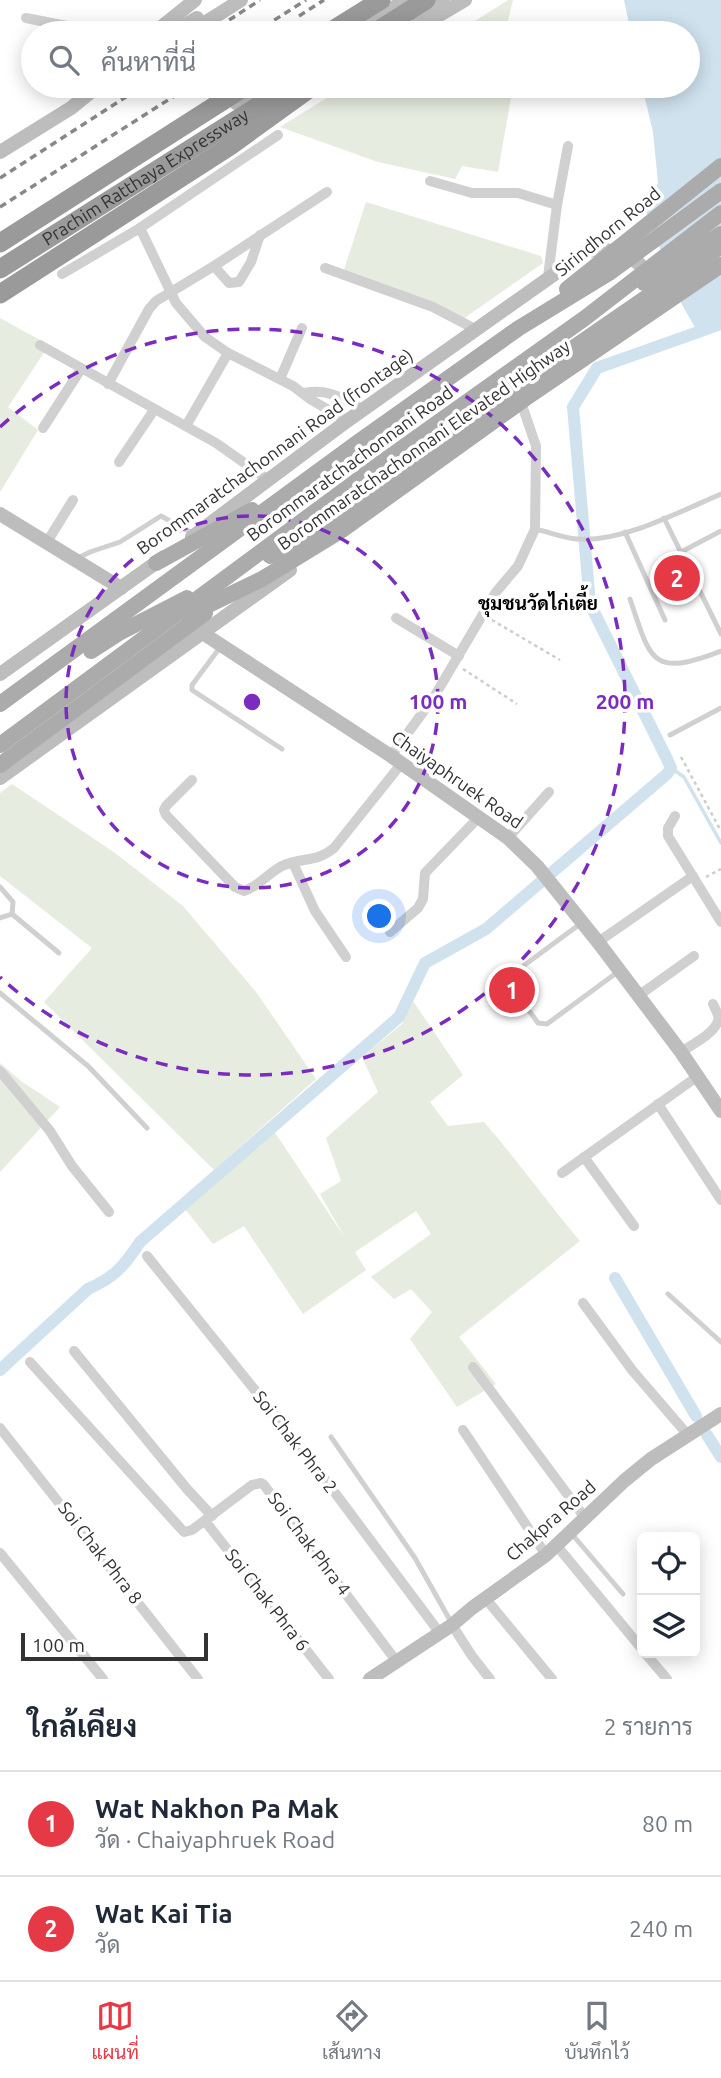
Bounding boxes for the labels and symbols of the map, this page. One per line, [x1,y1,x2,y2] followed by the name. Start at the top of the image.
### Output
[38,104,252,249] street label: Prachim Ratthaya Expressway
[551,183,664,280] street label: Sirindhorn Road
[273,335,574,553] street label: Borommaratchachonnani Elevated Highway
[133,344,417,560] street label: Borommaratchachonnani Road (frontage)
[243,382,457,546] street label: Borommaratchachonnani Road
[654,552,700,604] pin: 2
[478,585,598,618] district label: ชุมชนวัดไก่เตี้ย
[409,689,467,713] text: 100 m
[596,689,654,713] text: 200 m
[240,690,264,714] centre of rings
[388,726,527,832] street label: Chaiyaphruek Road
[362,899,396,933] your location
[489,964,535,1016] pin: 1
[250,1387,342,1496] street label: Soi Chak Phra 2
[502,1476,599,1564] street label: Chakpra Road
[265,1488,355,1599] street label: Soi Chak Phra 4
[55,1498,147,1607] street label: Soi Chak Phra 8
[222,1545,314,1654] street label: Soi Chak Phra 6
[21,1630,208,1662] scale bar

